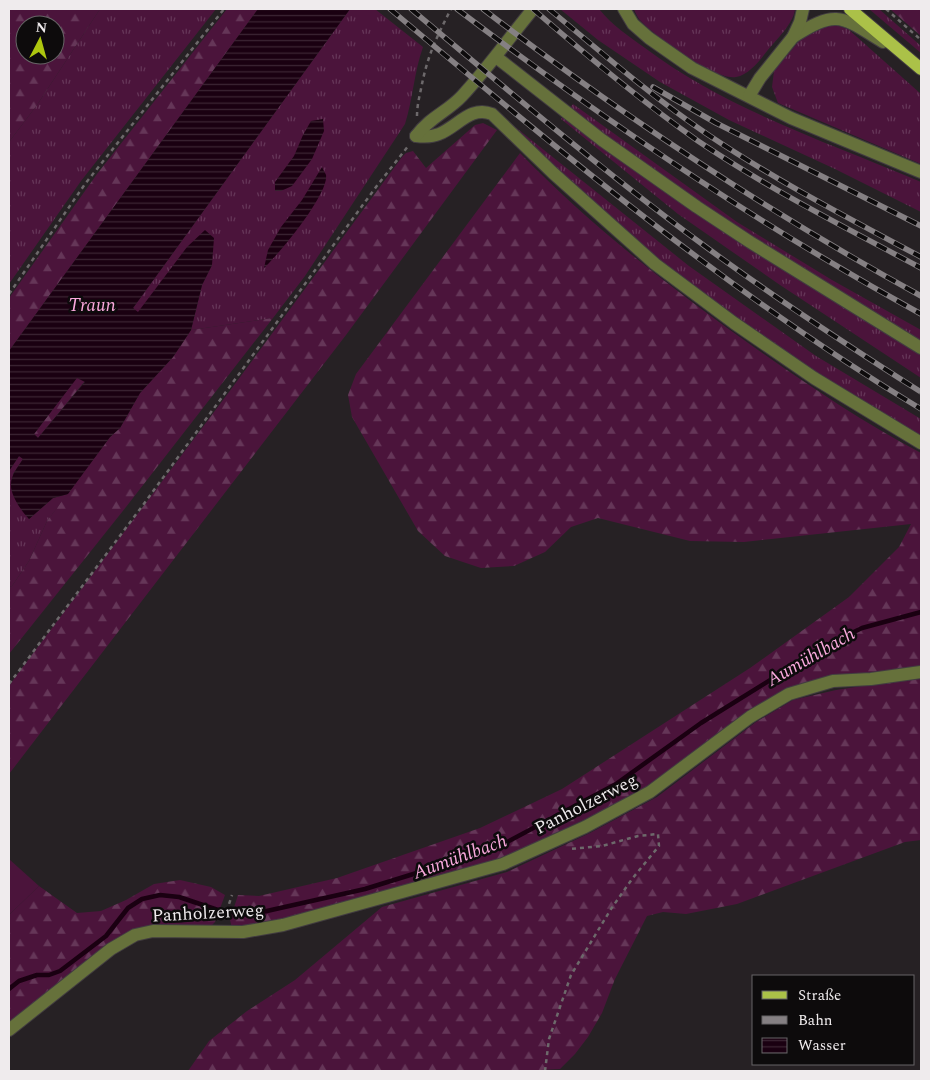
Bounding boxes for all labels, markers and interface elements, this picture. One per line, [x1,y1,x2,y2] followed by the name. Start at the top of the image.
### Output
[15,15,65,65] north arrow
[35,17,48,39] text: N
[68,291,116,320] water label: Traun
[760,620,861,695] water label: Aumühlbach
[530,766,642,842] street label: Panholzerweg
[408,826,511,888] water label: Aumühlbach
[151,897,265,929] street label: Panholzerweg
[752,975,915,1065] legend
[798,984,841,1007] text: Straße
[798,1009,833,1032] text: Bahn
[798,1034,846,1057] text: Wasser

